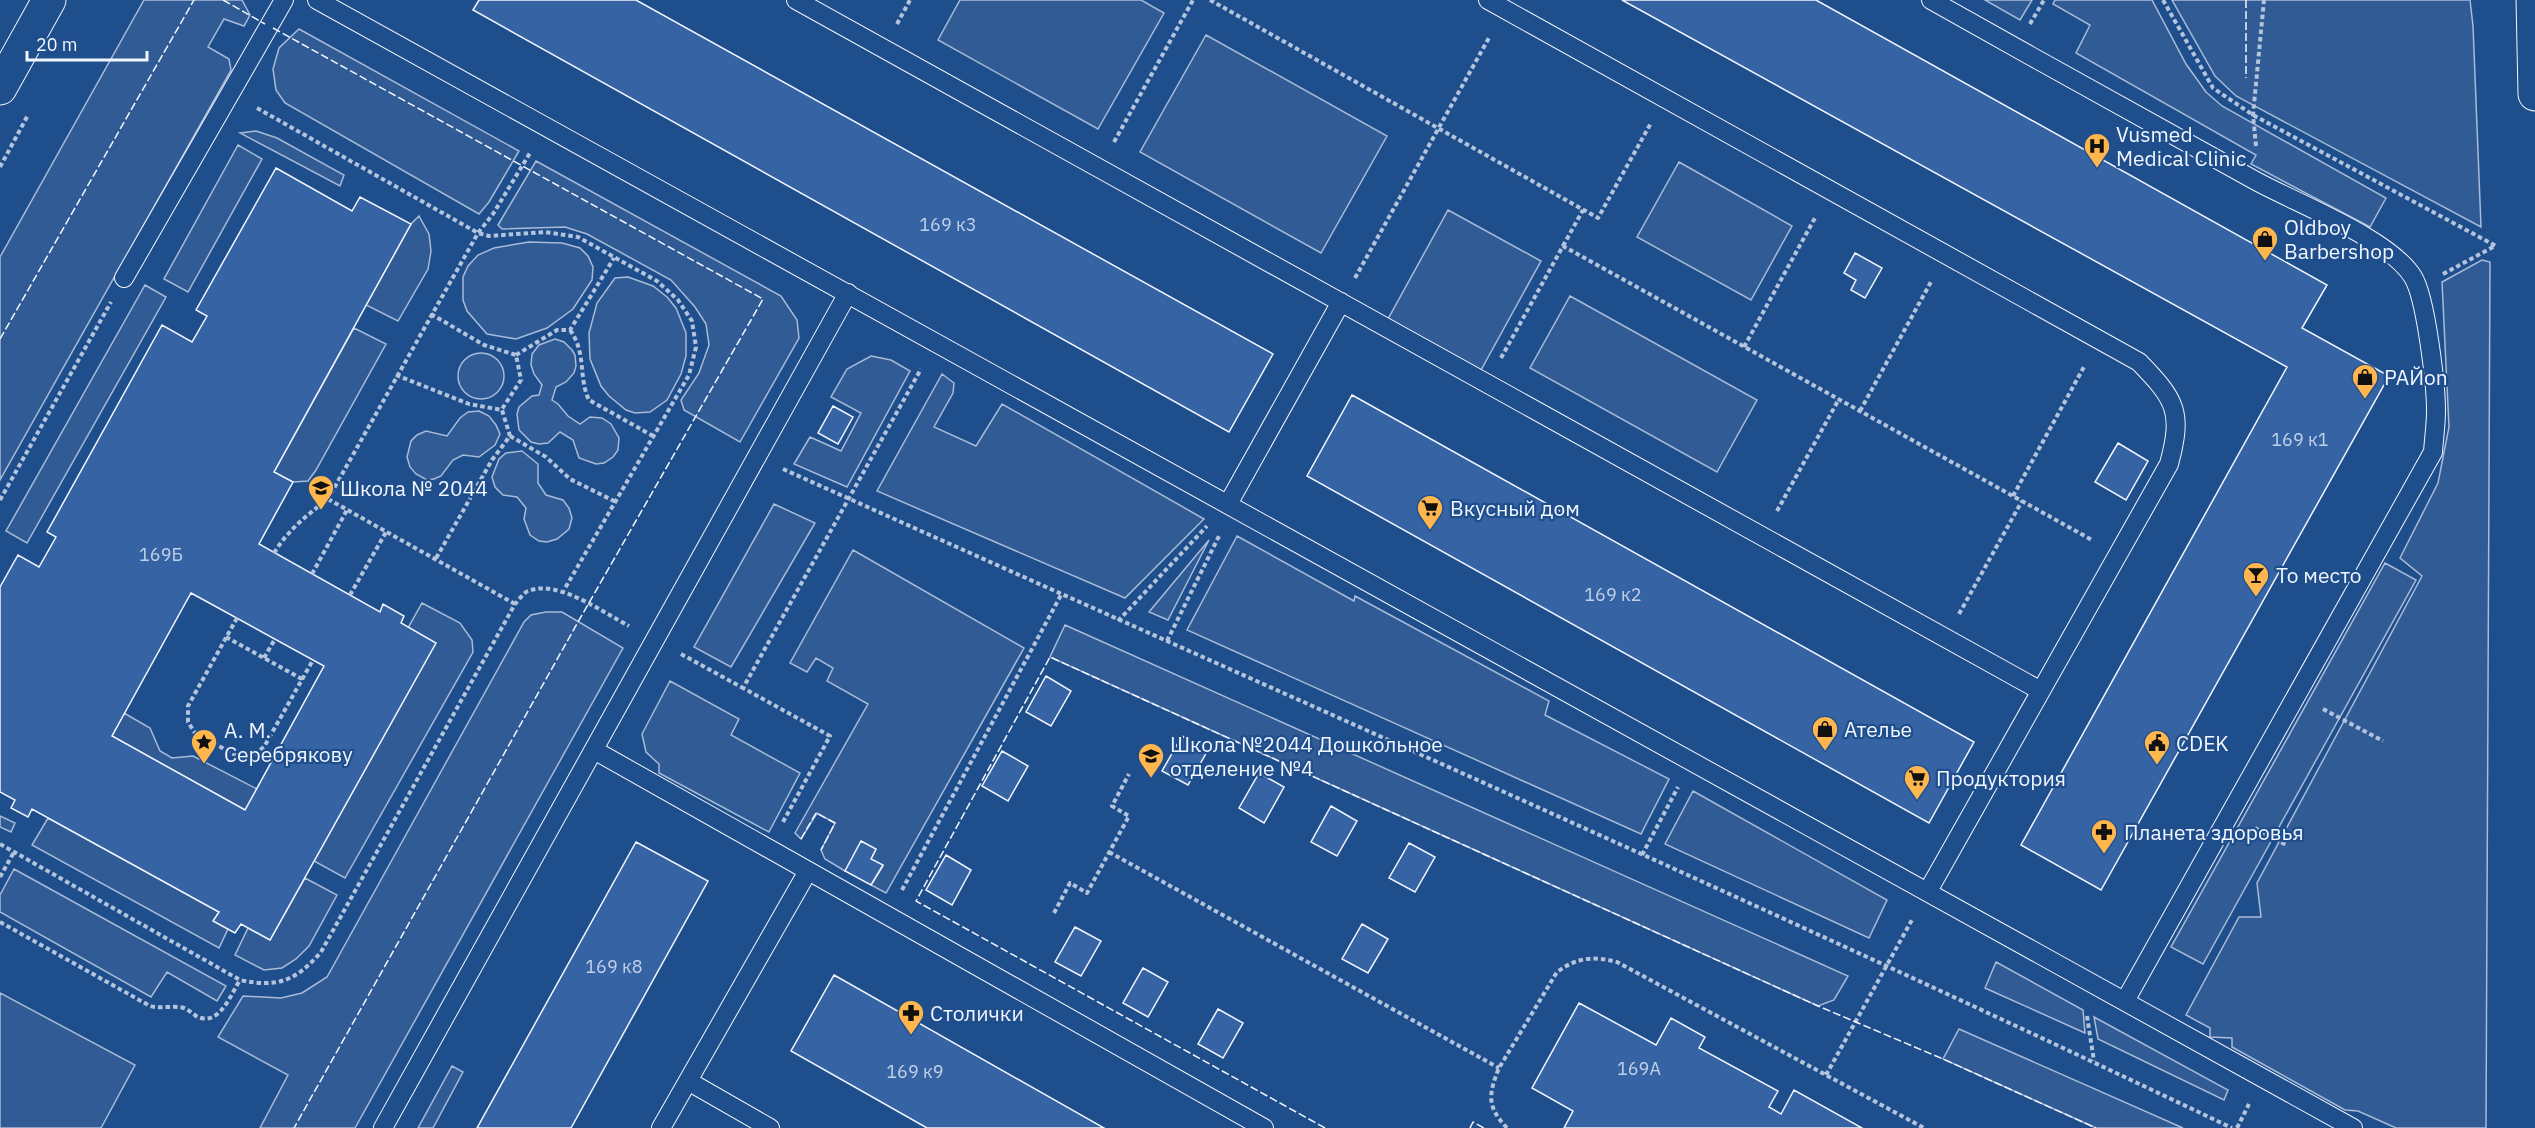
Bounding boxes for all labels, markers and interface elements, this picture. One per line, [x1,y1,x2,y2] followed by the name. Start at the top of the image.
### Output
[27,24,147,62] scale bar
[36,33,78,56] text: 20 m
[2116,120,2246,172] place label: Vusmed Medical Clinic
[2082,131,2112,169] hospital icon: Vusmed Medical Clinic
[919,213,977,236] house number: 169 к3
[2284,213,2394,265] place label: Oldboy Barbershop
[2250,224,2280,262] shop icon: Oldboy Barbershop
[2350,362,2380,400] shop icon: РАЙon
[2384,363,2448,391] place label: РАЙon
[2271,428,2329,451] house number: 169 к1
[306,473,336,511] school or university icon: Школа № 2044
[340,474,488,502] place label: Школа № 2044
[1415,493,1445,531] supermarket icon: Вкусный дом
[1450,494,1580,522] place label: Вкусный дом
[139,543,183,566] house number: 169Б
[2241,560,2271,598] bar icon: То место
[2276,561,2362,589] place label: То место
[1584,583,1642,606] house number: 169 к2
[1810,714,1840,752] shop icon: Ателье
[1844,715,1912,743] place label: Ателье
[224,716,353,768] place label: А. М. Серебрякову
[189,727,219,765] place icon: А. М. Серебрякову
[2142,728,2172,766] public building icon: CDEK
[2176,729,2229,757] place label: CDEK
[1170,730,1443,782] place label: Школа №2044 Дошкольное отделение №4
[1136,741,1166,779] school or university icon: Школа №2044 Дошкольное отделение №4
[1902,763,1932,801] supermarket icon: Продуктория
[1936,764,2066,792] place label: Продуктория
[2089,817,2119,855] pharmacy icon: Планета здоровья
[2124,818,2304,846] place label: Планета здоровья
[585,955,643,978] house number: 169 к8
[896,998,926,1036] pharmacy icon: Столички
[930,999,1024,1027] place label: Столички
[1617,1057,1661,1080] house number: 169А
[886,1060,944,1083] house number: 169 к9

